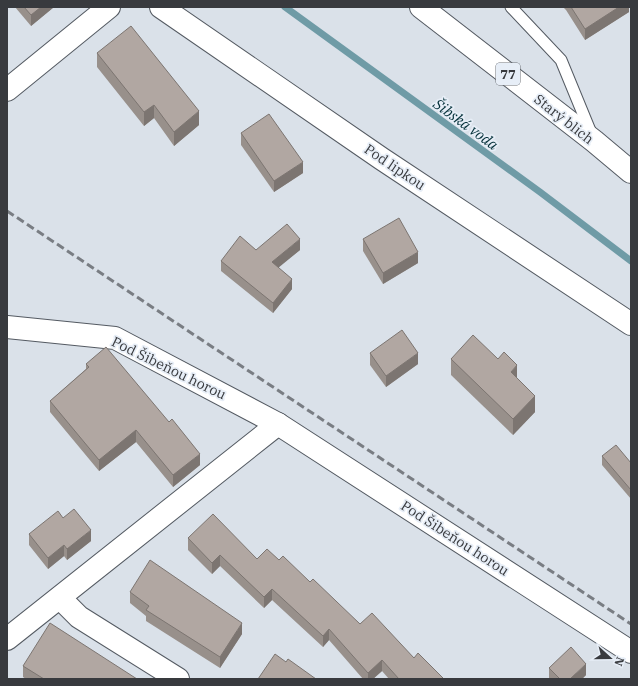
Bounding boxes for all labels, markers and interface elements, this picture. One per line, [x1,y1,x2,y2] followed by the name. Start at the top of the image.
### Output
[496,63,520,85] road number: 77
[530,90,598,148] street label: Starý blich
[429,93,503,154] water label: Šibská voda
[361,140,429,194] street label: Pod lipkou
[109,332,230,404] street label: Pod Šibeňou horou
[398,496,513,580] street label: Pod Šibeňou horou
[590,638,630,678] north arrow
[611,655,627,668] text: N

